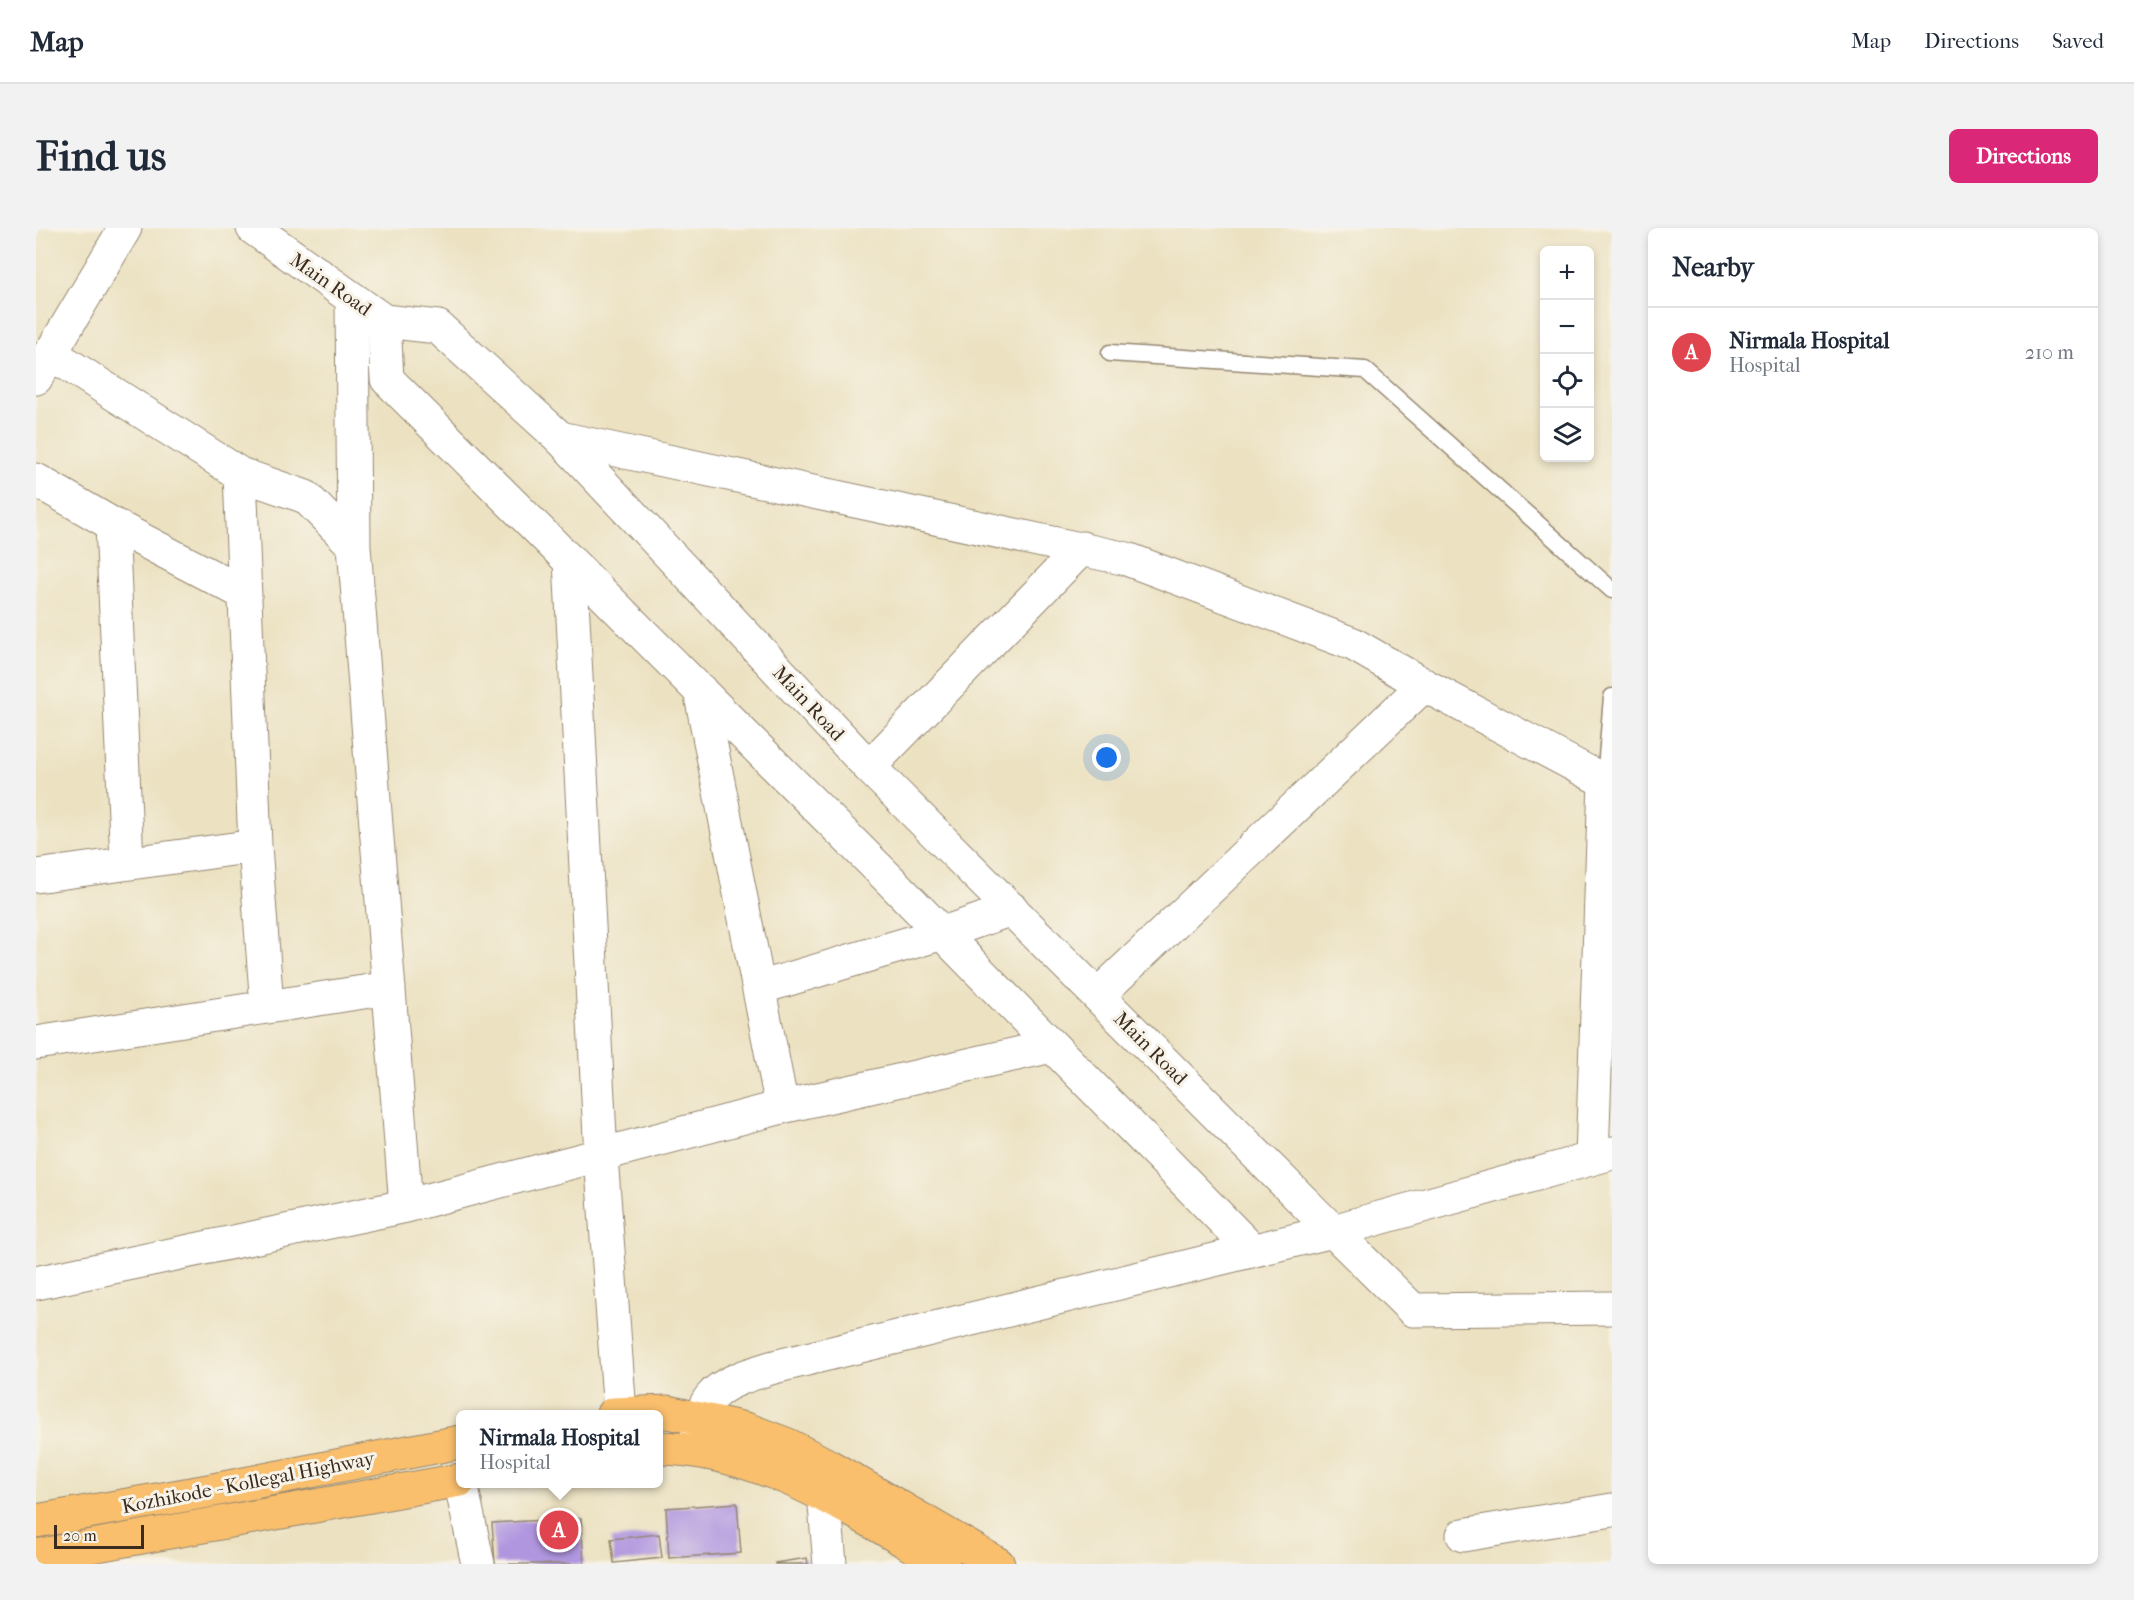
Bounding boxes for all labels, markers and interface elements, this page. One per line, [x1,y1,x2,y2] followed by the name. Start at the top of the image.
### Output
[30,25,84,58] text: Map
[1851,29,1891,53] text: Map
[1924,29,2019,53] text: Directions
[2052,29,2104,53] text: Saved
[1949,129,2098,183] button: Directions
[36,132,166,181] text: Find us
[1540,246,1594,462] map controls
[1540,246,1594,300] button: +
[286,248,377,321] street label: Main Road
[1672,252,1754,283] text: Nearby
[1540,300,1594,354] button: −
[1729,328,1889,354] text: Nirmala Hospital
[1685,341,1698,364] text: A
[2025,341,2074,364] text: 210 m
[1540,354,1594,408] button: locate
[1729,354,1801,377] text: Hospital
[1540,408,1594,462] button: layers
[768,661,850,746] street label: Main Road
[1092,743,1121,772] your location
[1109,1007,1193,1090] street label: Main Road
[456,1410,663,1488] popup
[479,1425,640,1451] text: Nirmala Hospital
[120,1446,378,1518] street label: Kozhikode - Kollegal Highway
[479,1451,551,1474] text: Hospital
[540,1508,578,1552] pin: A
[54,1522,144,1550] scale bar
[63,1526,97,1545] text: 20 m

